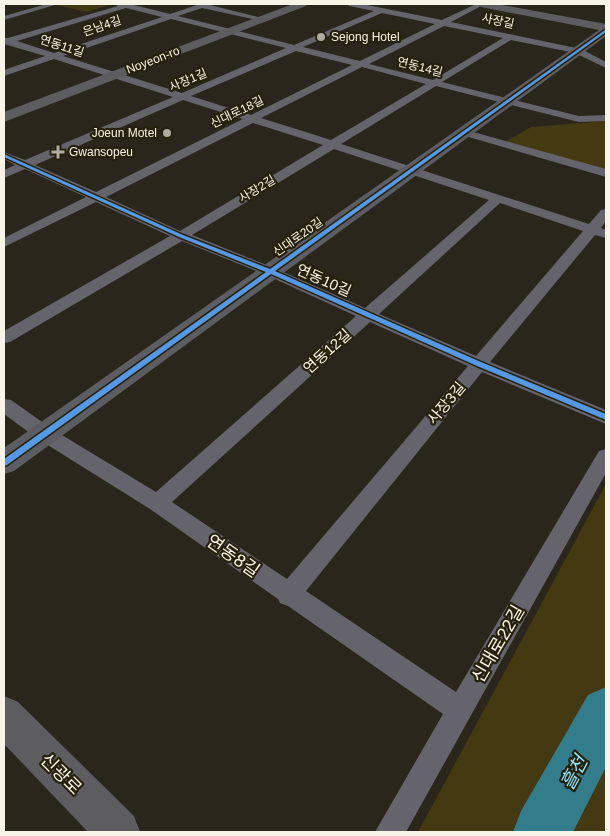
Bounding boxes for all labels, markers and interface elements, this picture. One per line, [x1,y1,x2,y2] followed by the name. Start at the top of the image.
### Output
[480,11,516,31] street label: 사장길
[81,13,123,39] street label: 은남4길
[331,30,400,44] place label: Sejong Hotel
[315,31,327,43] marker: Sejong Hotel
[38,32,86,60] street label: 연동11길
[124,43,182,77] street label: Noyeon-ro
[396,55,444,79] street label: 연동14길
[167,66,209,94] street label: 사장1길
[208,93,266,131] street label: 신대로18길
[92,126,157,140] place label: Joeun Motel
[161,127,173,139] marker: Joeun Motel
[51,145,65,159] marker: Gwansopeu
[69,145,133,159] place label: Gwansopeu
[236,173,278,205] street label: 사장2길
[270,215,326,259] street label: 신대로20길
[294,260,354,300] street label: 연동10길
[300,325,354,377] street label: 연동12길
[423,378,469,428] street label: 사장3길
[203,531,263,581] street label: 연동8길
[468,602,528,686] street label: 신대로22길
[36,749,86,799] street label: 신광로
[557,751,592,793] water label: 흘천

